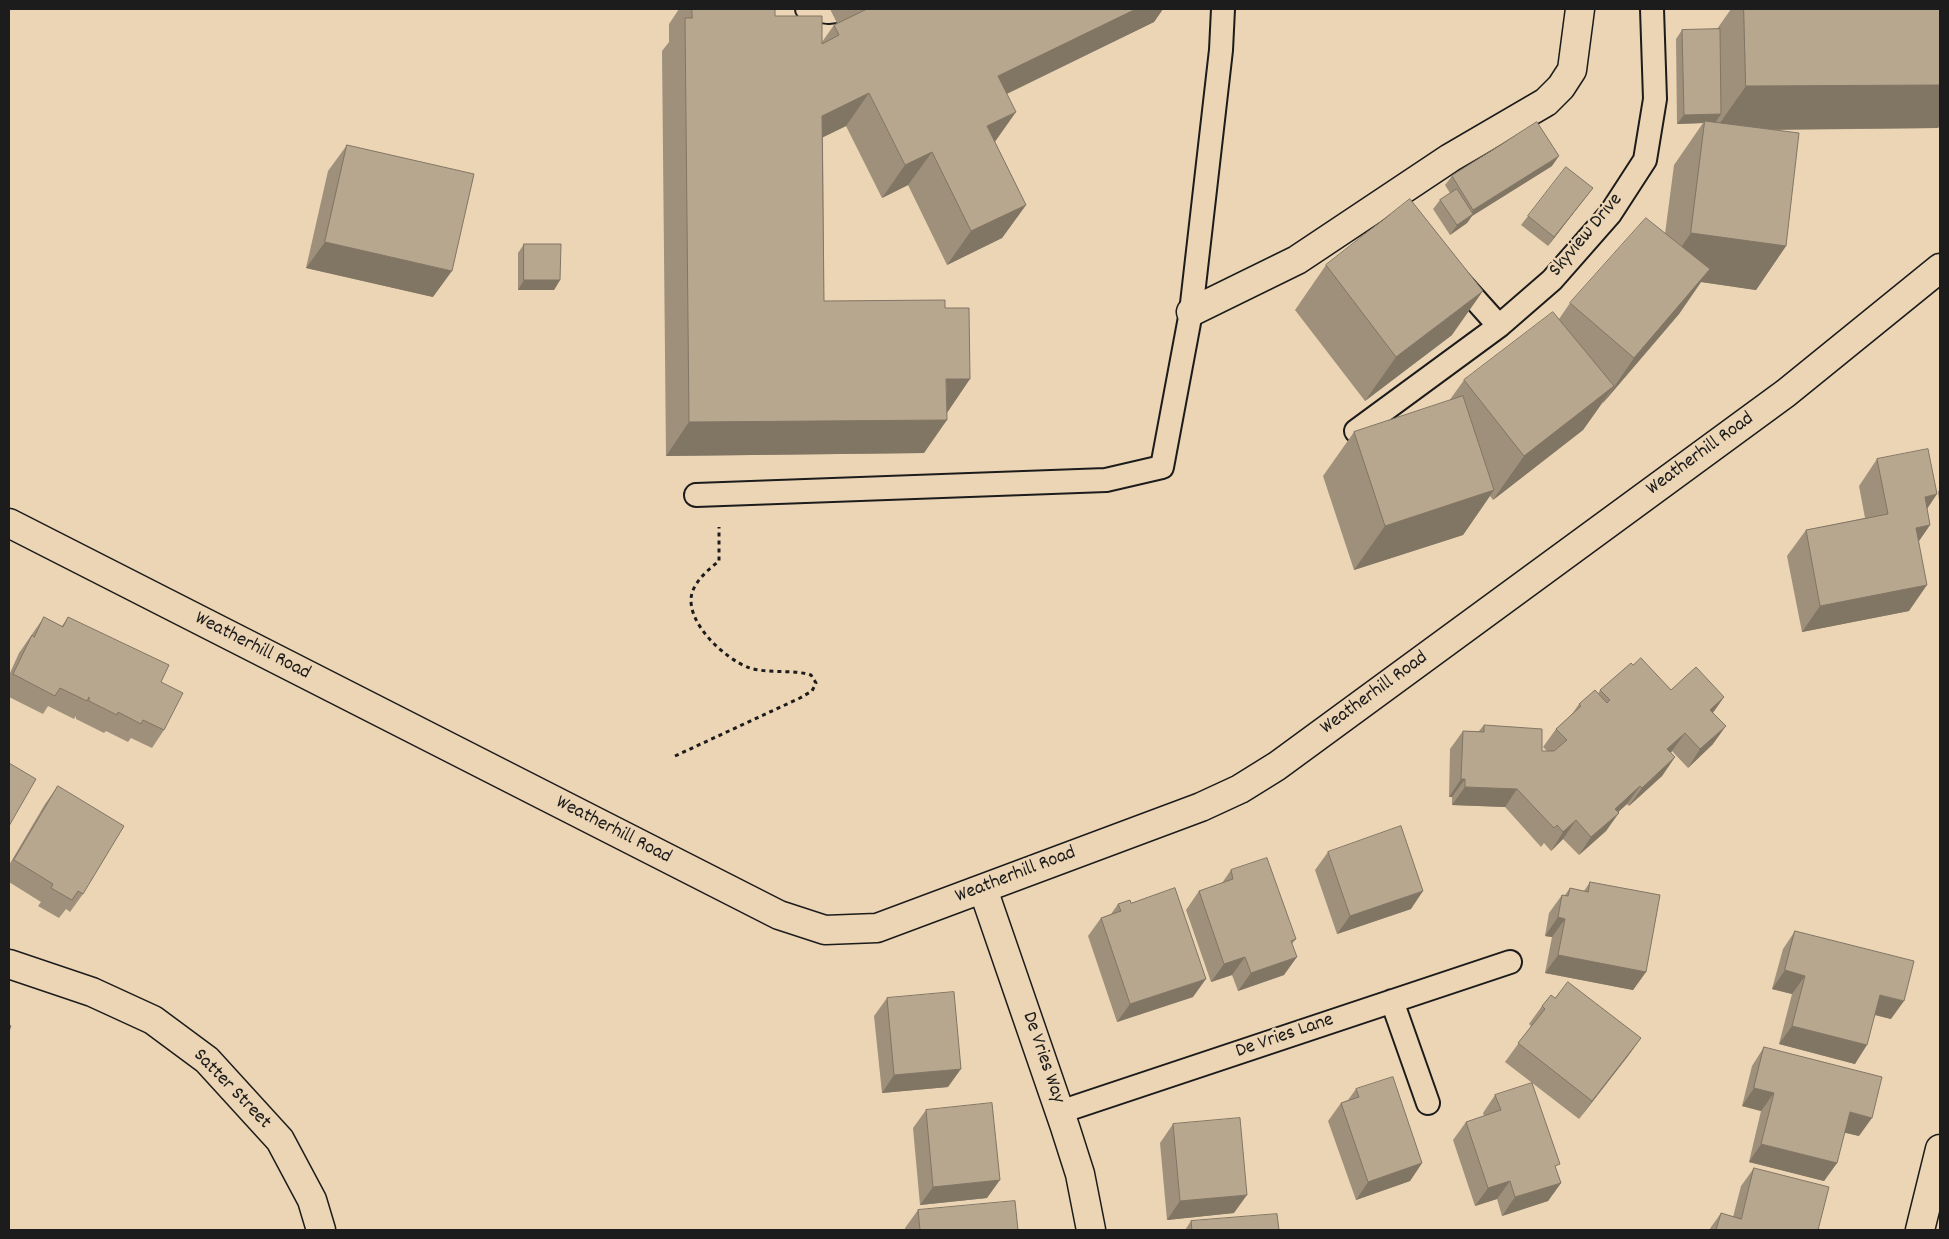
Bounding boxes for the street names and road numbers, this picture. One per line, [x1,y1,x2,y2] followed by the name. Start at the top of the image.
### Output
[1545,189,1629,283] street label: Skyview Drive
[1643,408,1759,502] street label: Weatherhill Road
[190,608,314,686] street label: Weatherhill Road
[1317,647,1433,741] street label: Weatherhill Road
[551,792,675,870] street label: Weatherhill Road
[953,842,1079,910] street label: Weatherhill Road
[1015,1009,1069,1107] street label: De Vries Way
[1233,1009,1337,1065] street label: De Vries Lane
[187,1045,275,1135] street label: Satter Street

